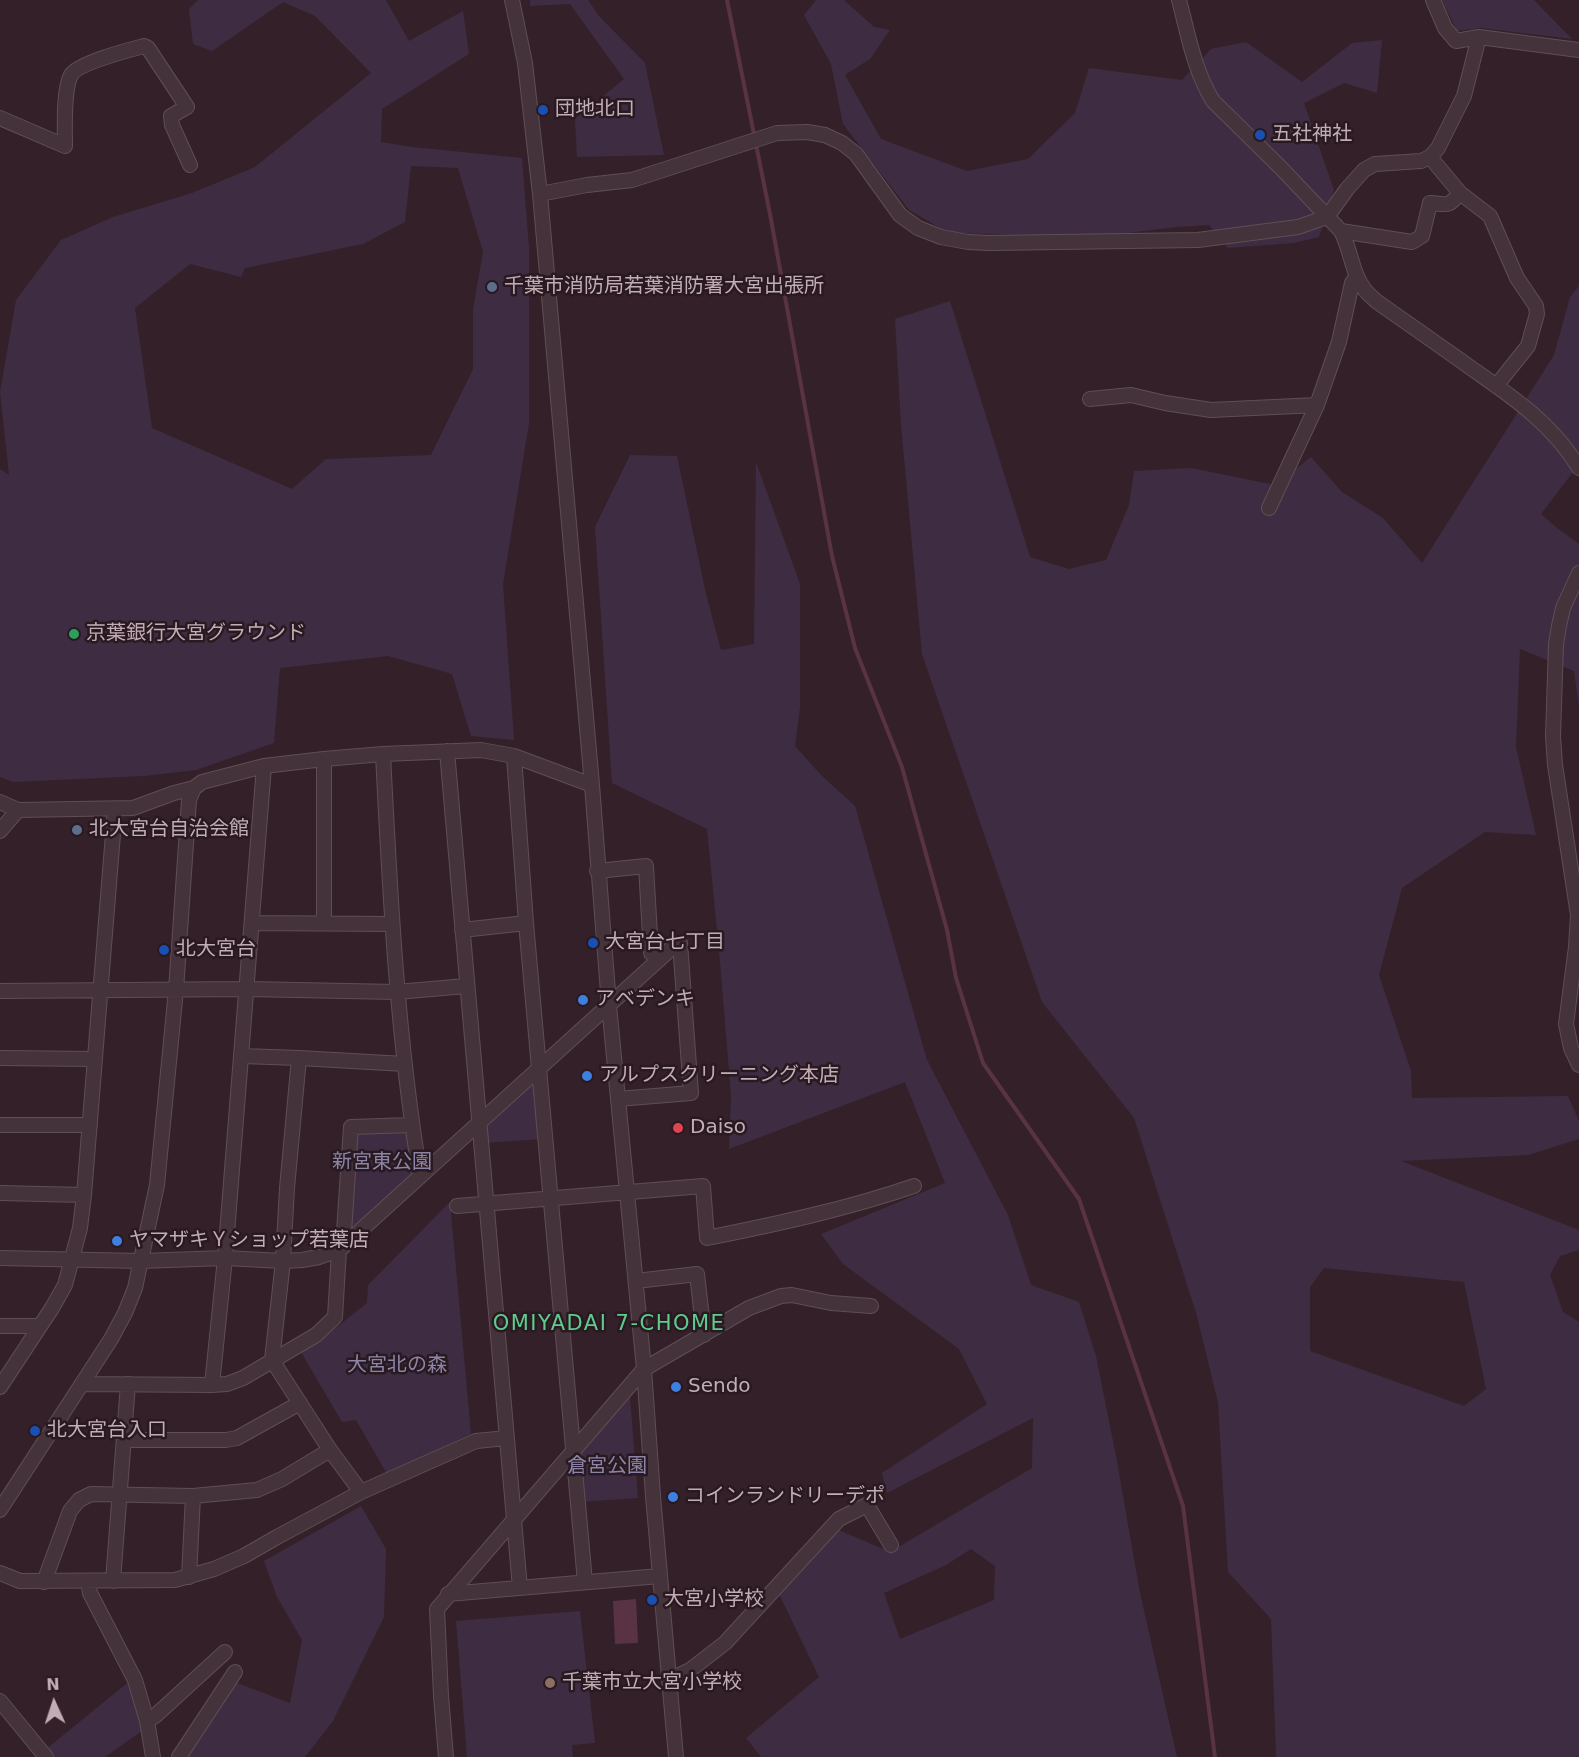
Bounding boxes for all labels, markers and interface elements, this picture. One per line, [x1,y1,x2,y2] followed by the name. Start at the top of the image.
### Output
[555,98,635,122] place label: 団地北口
[536,103,550,117] marker: 団地北口
[1272,123,1352,147] place label: 五社神社
[1253,128,1267,142] marker: 五社神社
[504,275,824,299] place label: 千葉市消防局若葉消防署大宮出張所
[485,280,499,294] marker: 千葉市消防局若葉消防署大宮出張所
[86,622,306,646] place label: 京葉銀行大宮グラウンド
[67,627,81,641] marker: 京葉銀行大宮グラウンド
[89,818,249,842] place label: 北大宮台自治会館
[70,823,84,837] marker: 北大宮台自治会館
[605,931,725,955] place label: 大宮台七丁目
[586,936,600,950] marker: 大宮台七丁目
[176,938,256,962] place label: 北大宮台
[157,943,171,957] marker: 北大宮台
[595,988,695,1012] place label: アベデンキ
[576,993,590,1007] marker: アベデンキ
[599,1064,839,1088] place label: アルプスクリーニング本店
[580,1069,594,1083] marker: アルプスクリーニング本店
[690,1116,746,1140] place label: Daiso
[671,1121,685,1135] marker: Daiso
[332,1151,432,1175] park label: 新宮東公園
[129,1229,369,1253] place label: ヤマザキＹショップ若葉店
[110,1234,124,1248] marker: ヤマザキＹショップ若葉店
[493,1312,725,1338] district label: OMIYADAI 7-CHOME
[347,1354,447,1378] park label: 大宮北の森
[688,1375,751,1399] place label: Sendo
[669,1380,683,1394] marker: Sendo
[47,1419,167,1443] place label: 北大宮台入口
[28,1424,42,1438] marker: 北大宮台入口
[567,1455,647,1479] park label: 倉宮公園
[685,1485,885,1509] place label: コインランドリーデポ
[666,1490,680,1504] marker: コインランドリーデポ
[664,1588,764,1612] place label: 大宮小学校
[645,1593,659,1607] marker: 大宮小学校
[562,1671,742,1695] place label: 千葉市立大宮小学校
[24,1673,84,1733] north arrow
[46,1675,60,1694] text: N
[543,1676,557,1690] marker: 千葉市立大宮小学校

